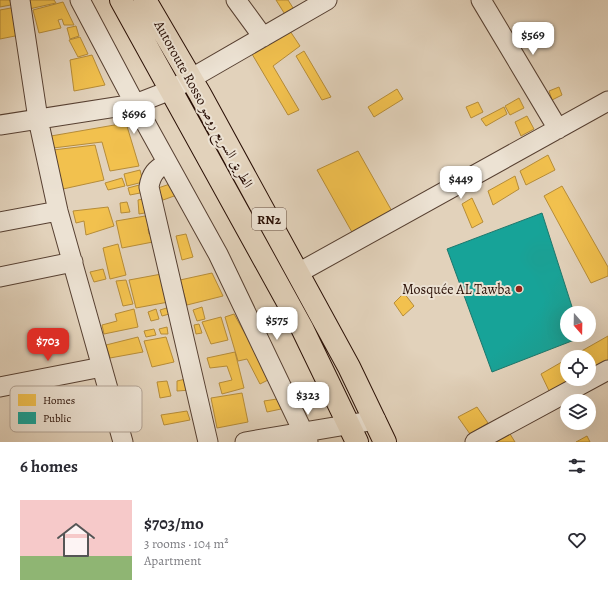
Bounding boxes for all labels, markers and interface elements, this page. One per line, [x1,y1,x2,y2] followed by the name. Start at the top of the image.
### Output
[146,16,258,193] street label: Autoroute Rosso الطريق السريع روصو
[509,22,557,56] pin: $569
[521,26,545,43] text: $569
[110,101,158,135] pin: $696
[122,105,146,122] text: $696
[437,166,485,200] pin: $449
[449,170,473,187] text: $449
[252,208,286,230] road number: RN2
[402,280,511,299] place label: Mosquée AL Tawba
[514,284,524,294] marker: Mosquée AL Tawba
[560,306,596,342] north arrow
[560,306,596,430] map controls
[253,307,301,341] pin: $575
[266,311,288,328] text: $575
[24,328,72,362] pin: $703
[36,332,60,349] text: $703
[560,350,596,386] button: locate
[284,382,332,416] pin: $323
[10,386,142,432] legend
[296,386,320,403] text: $323
[43,393,75,408] text: Homes
[560,394,596,430] button: layers
[43,411,71,426] text: Public
[20,455,78,478] text: 6 homes
[566,455,588,477] icon: filters
[144,512,204,535] text: $703/mo
[52,516,100,564] icon: home
[566,529,588,551] icon: heart
[144,535,228,552] text: 3 rooms · 104 m²
[144,552,202,569] text: Apartment

